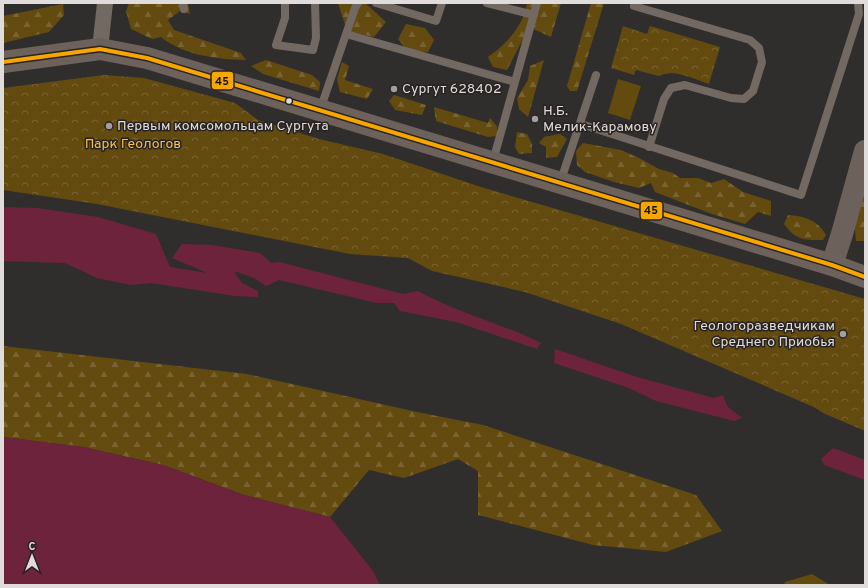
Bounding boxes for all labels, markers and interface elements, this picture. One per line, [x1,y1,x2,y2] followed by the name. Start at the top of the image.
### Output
[211,71,234,90] line badge: 45
[215,75,229,89] text: 45
[402,81,502,98] place label: Сургут 628402
[389,84,399,94] marker: Сургут 628402
[284,96,294,106] unlabelled marker
[543,103,657,136] place label: Н.Б. Мелик-Карамову
[530,114,540,124] marker: Н.Б. Мелик-Карамову
[117,118,329,135] place label: Первым комсомольцам Сургута
[104,121,114,131] marker: Первым комсомольцам Сургута
[85,136,181,153] park label: Парк Геологов
[640,201,663,220] line badge: 45
[644,204,658,218] text: 45
[694,318,835,351] place label: Геологоразведчикам Среднего Приобья
[838,329,848,339] marker: Геологоразведчикам Среднего Приобья
[12,536,52,576] north arrow
[28,540,36,554] text: С

